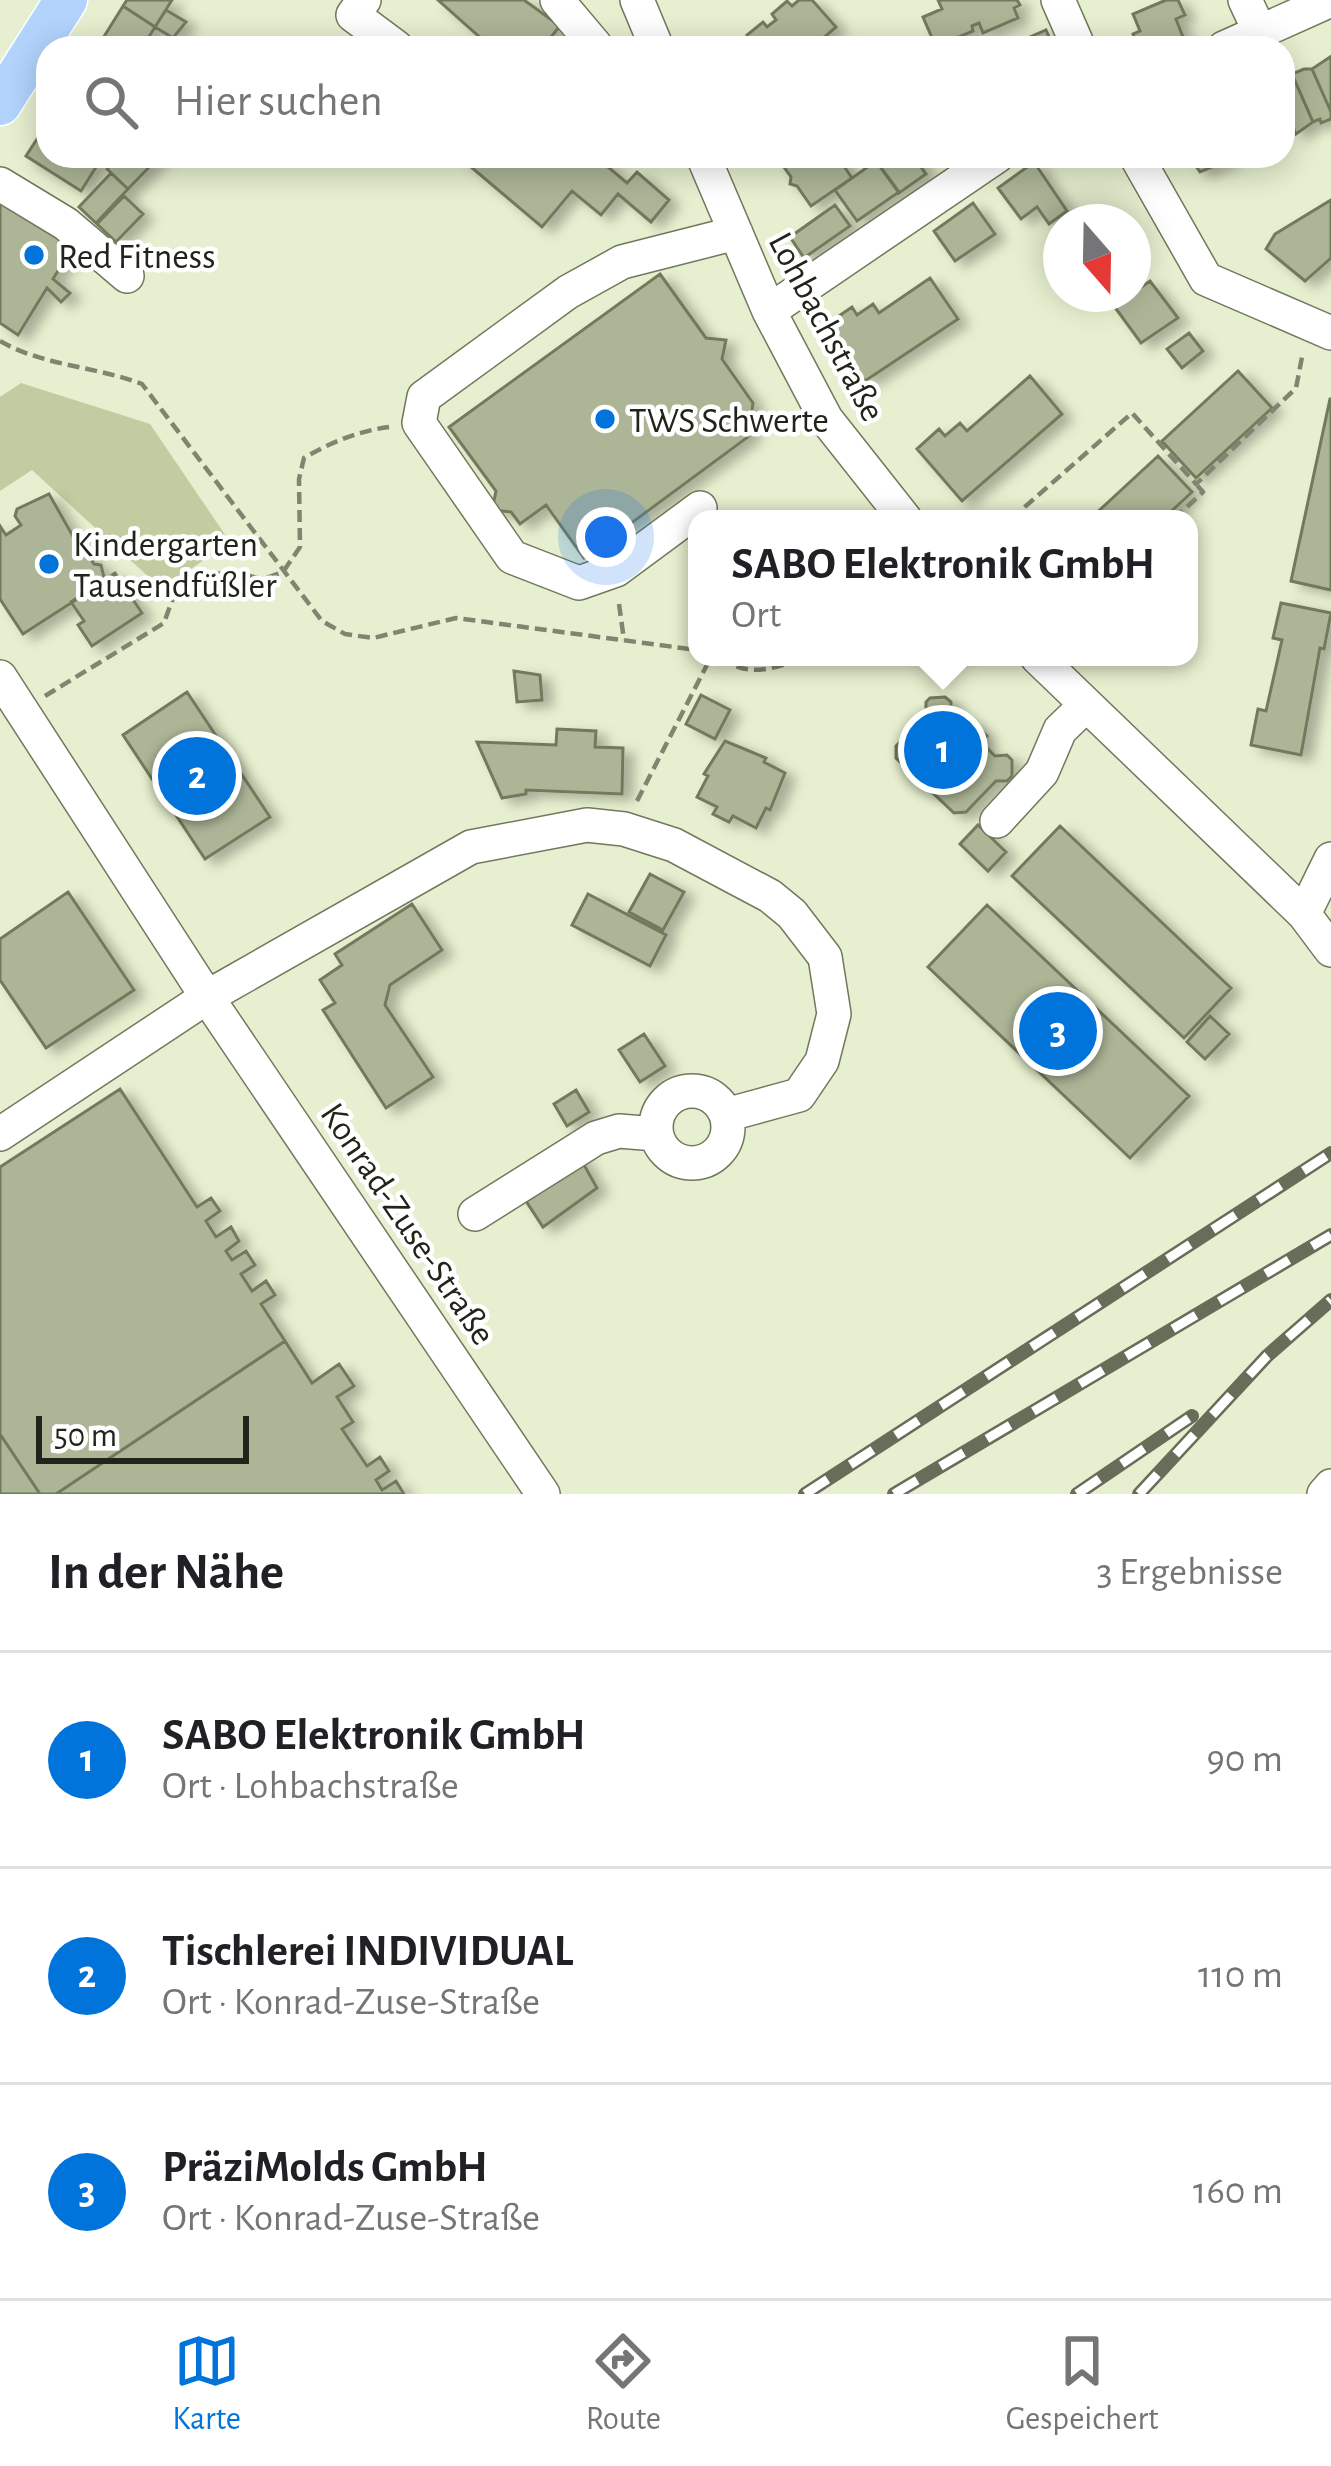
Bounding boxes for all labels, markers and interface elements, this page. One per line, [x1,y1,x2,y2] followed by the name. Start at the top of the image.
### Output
[36,36,1295,168] search box
[78,69,144,135] icon: search
[174,79,383,124] text: Hier suchen
[1043,204,1151,312] north arrow
[762,227,891,427] street label: Lohbachstraße
[58,239,216,275] place label: Red Fitness
[21,242,47,268] marker: Red Fitness
[629,403,829,439] place label: TWS Schwerte
[592,406,618,432] marker: TWS Schwerte
[576,507,636,567] your location
[688,510,1198,666] popup
[73,527,277,604] place label: Kindergarten Tausendfüßler
[731,542,1155,587] text: SABO Elektronik GmbH
[36,551,62,577] marker: Kindergarten Tausendfüßler
[731,596,781,635] text: Ort
[904,705,982,795] pin: 1
[158,731,236,821] pin: 2
[1019,986,1097,1076] pin: 3
[313,1097,501,1351] street label: Konrad-Zuse-Straße
[36,1410,249,1463] scale bar
[54,1420,117,1453] text: 50 m
[48,1547,284,1598] text: In der Nähe
[1096,1553,1283,1592] text: 3 Ergebnisse
[162,1713,585,1758] text: SABO Elektronik GmbH
[80,1740,94,1779] text: 1
[1206,1740,1283,1779] text: 90 m
[162,1767,459,1806] text: Ort · Lohbachstraße
[162,1929,573,1974] text: Tischlerei INDIVIDUAL
[78,1956,96,1995] text: 2
[1198,1956,1283,1995] text: 110 m
[162,1983,540,2022] text: Ort · Konrad-Zuse-Straße
[162,2145,488,2190] text: PräziMolds GmbH
[79,2172,95,2211] text: 3
[1193,2172,1283,2211] text: 160 m
[162,2199,540,2238] text: Ort · Konrad-Zuse-Straße
[172,2328,241,2440] tab: Karte
[586,2328,661,2440] tab: Route
[1006,2328,1159,2440] tab: Gespeichert

